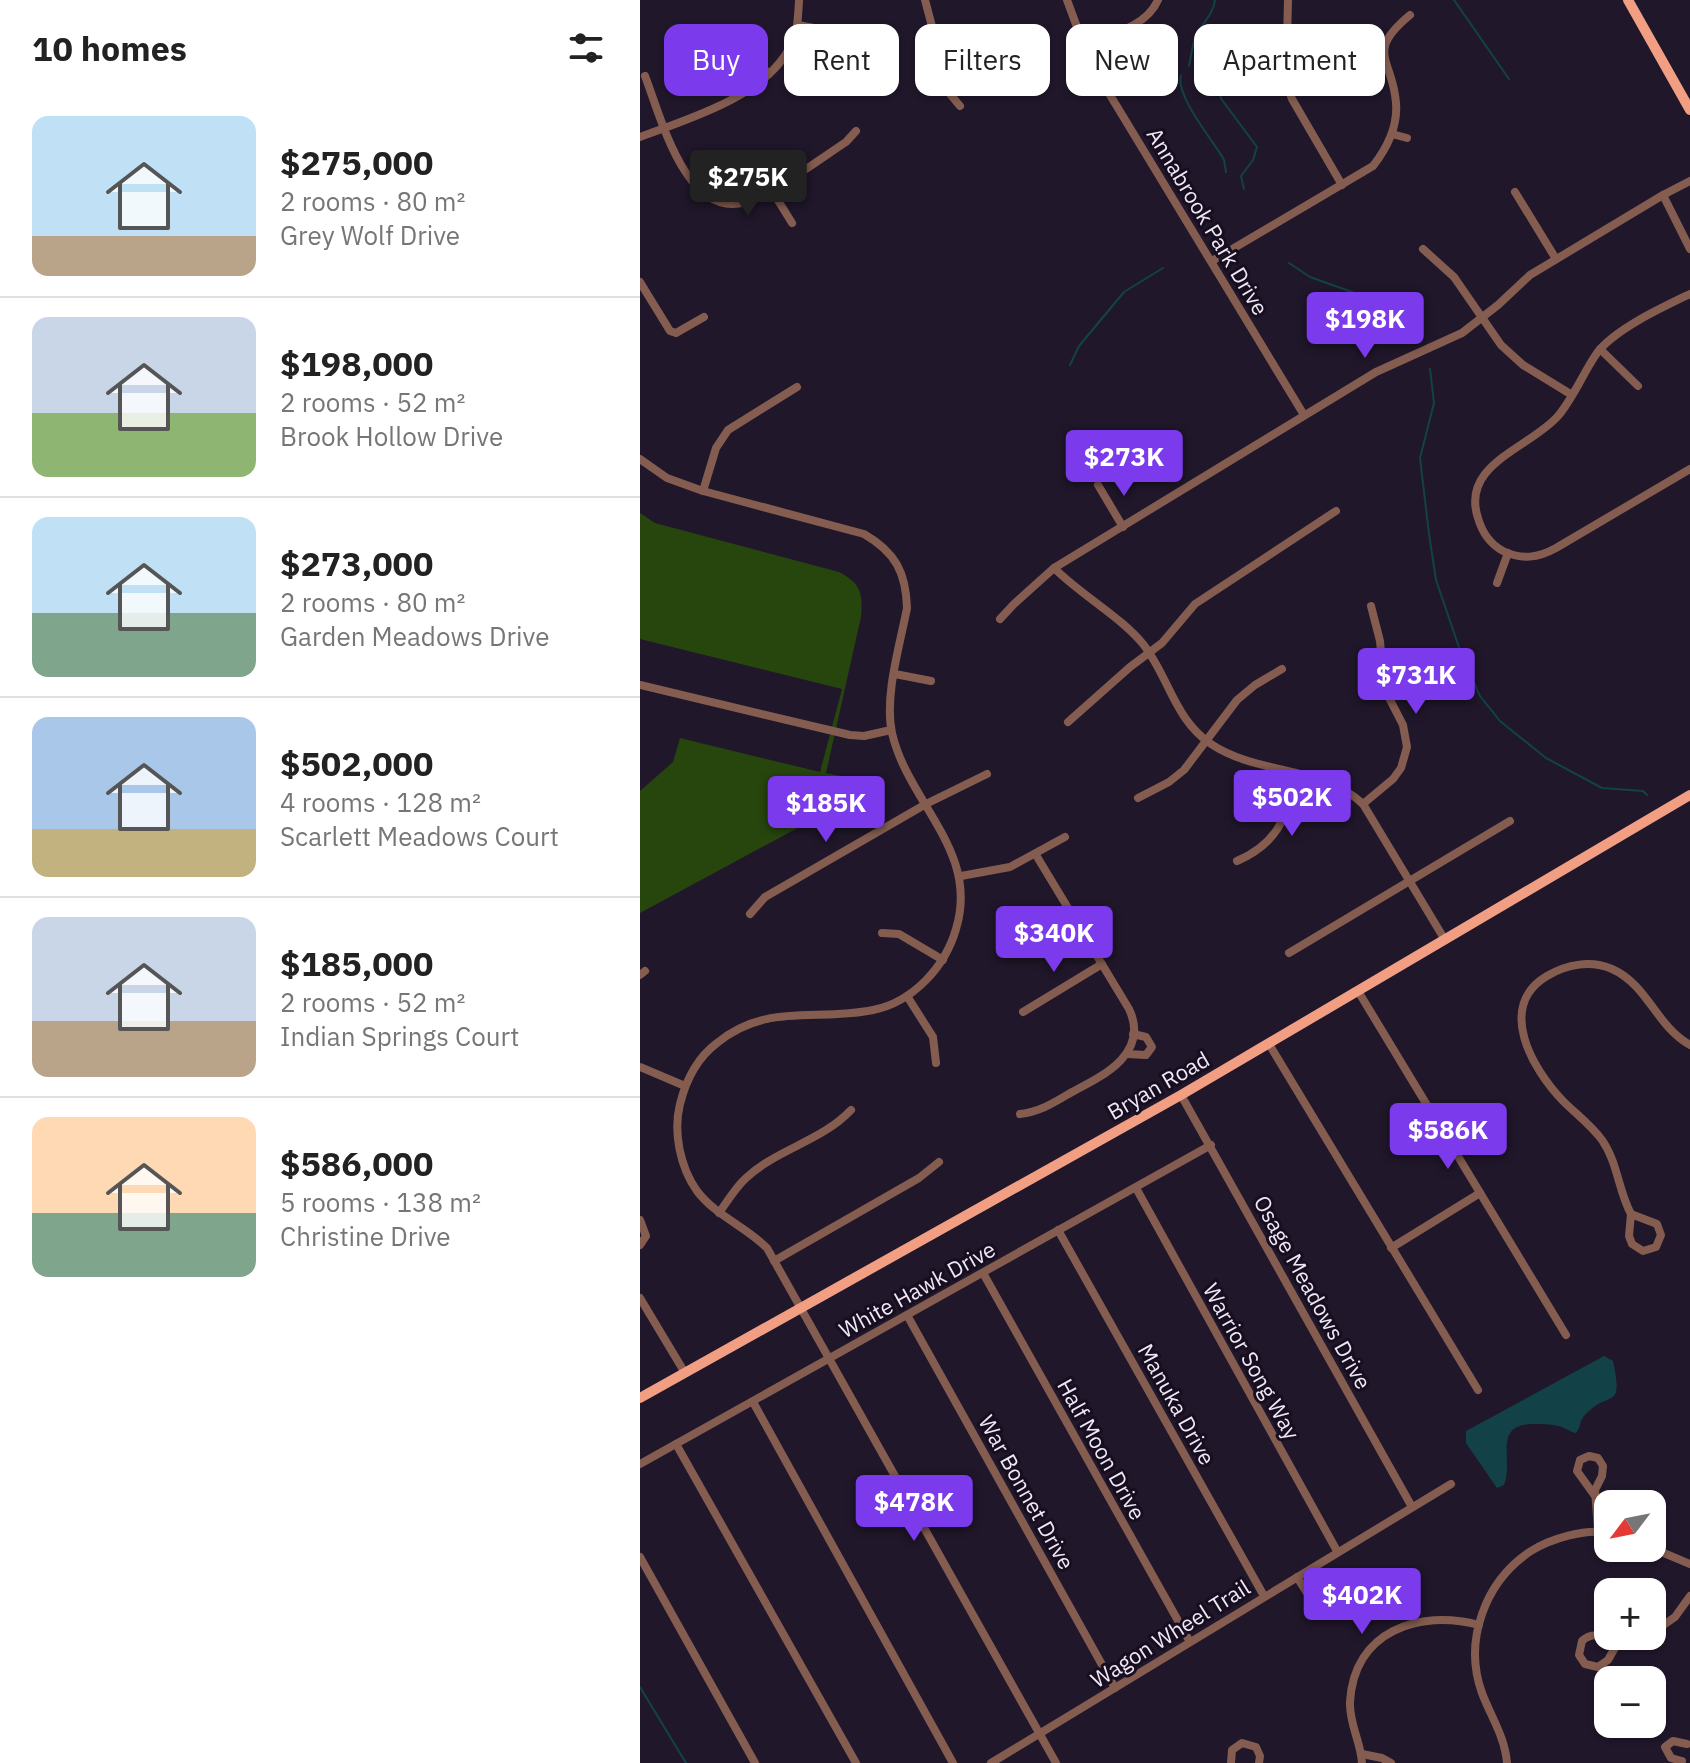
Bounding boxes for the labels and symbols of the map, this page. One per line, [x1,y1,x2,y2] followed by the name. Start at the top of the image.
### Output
[1141,122,1275,320] street label: Annabrook Park Drive
[692,150,804,218] pin: $275K
[1309,292,1421,360] pin: $198K
[1068,430,1180,498] pin: $273K
[1360,648,1472,716] pin: $731K
[1236,770,1348,838] pin: $502K
[770,776,882,844] pin: $185K
[998,906,1110,974] pin: $340K
[1102,1044,1214,1126] street label: Bryan Road
[1392,1103,1504,1171] pin: $586K
[1248,1190,1378,1394] street label: Osage Meadows Drive
[834,1234,1000,1344] street label: White Hawk Drive
[1197,1278,1307,1444] street label: Warrior Song Way
[1132,1338,1222,1470] street label: Manuka Drive
[1051,1373,1153,1525] street label: Half Moon Drive
[973,1410,1081,1574] street label: War Bonnet Drive
[858,1475,970,1543] pin: $478K
[1594,1490,1666,1562] north arrow
[1306,1568,1418,1636] pin: $402K
[1085,1572,1255,1694] street label: Wagon Wheel Trail

